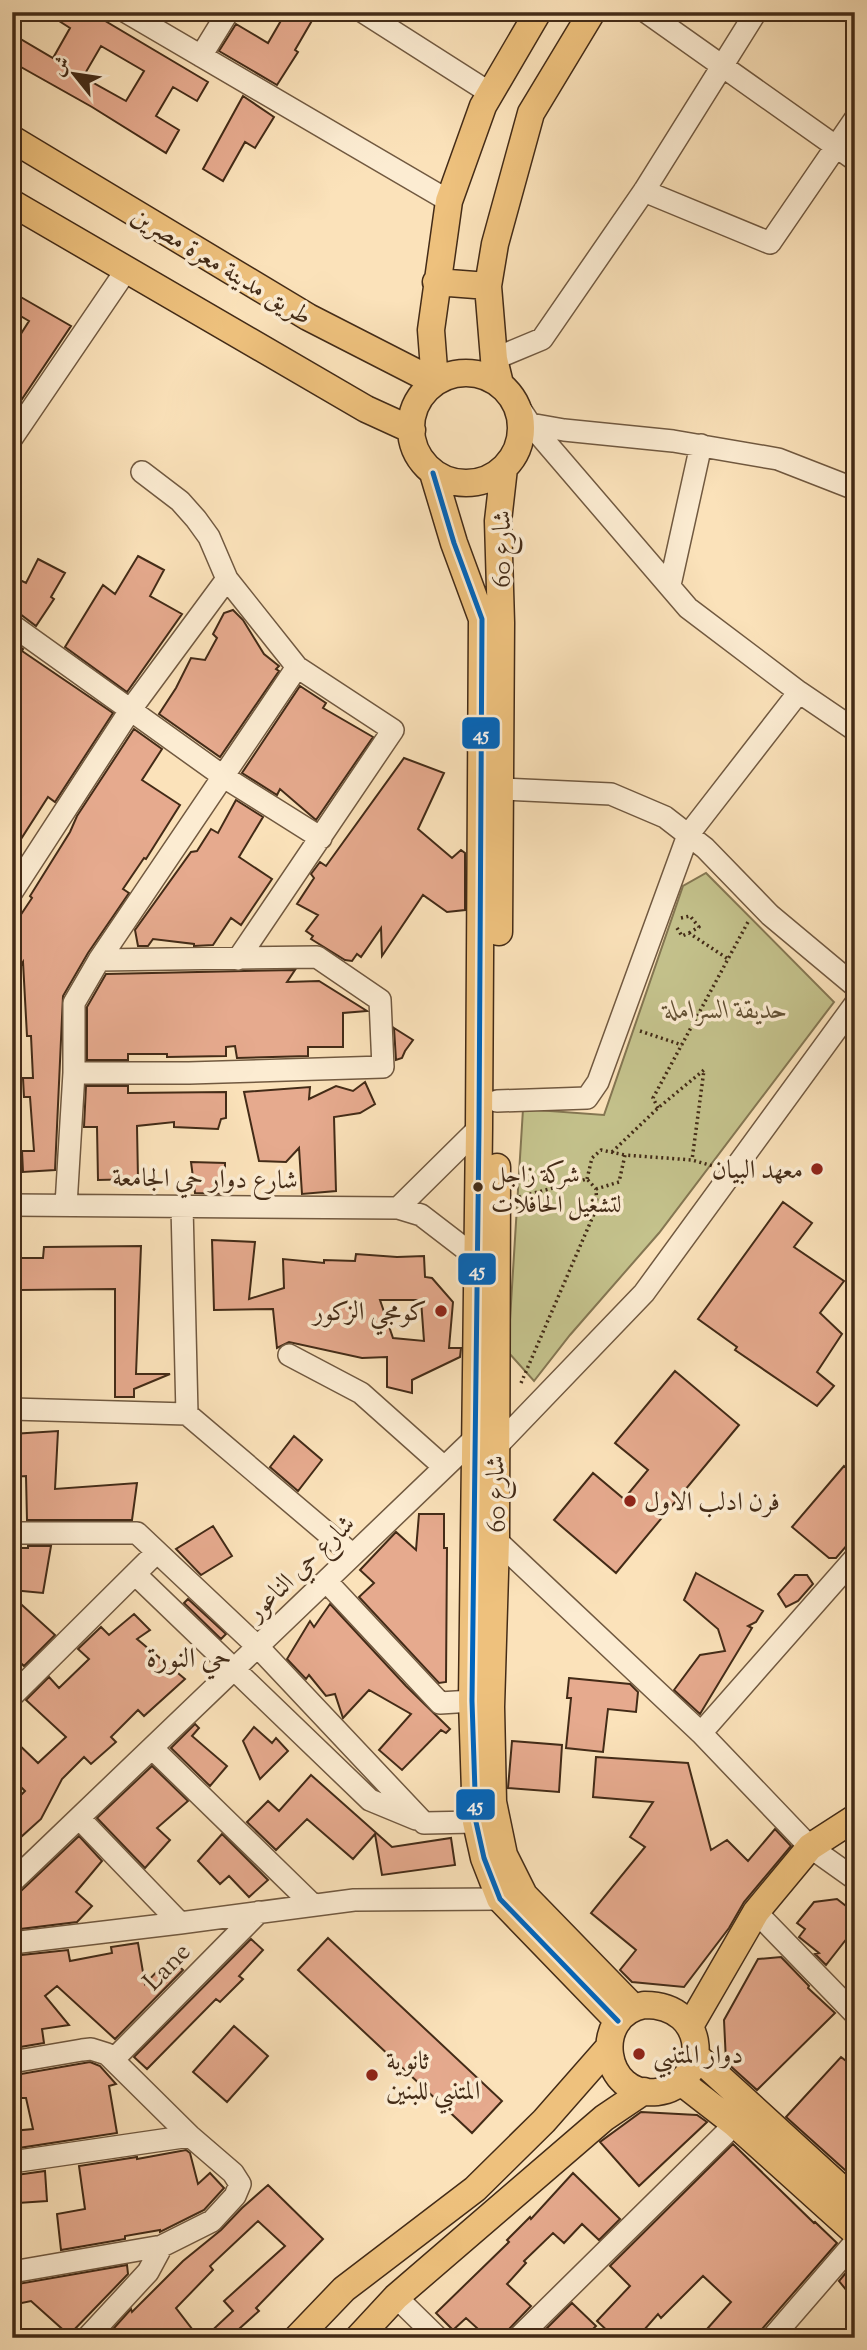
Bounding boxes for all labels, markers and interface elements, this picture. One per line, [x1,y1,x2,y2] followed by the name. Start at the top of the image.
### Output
[38,38,108,108] north arrow
[45,52,78,82] text: ش
[123,199,318,336] street label: طريق مدينة معرة مصرين
[485,510,523,588] street label: شارع 60
[461,716,501,750] line badge: 45
[472,722,490,749] text: 45
[661,993,788,1030] park label: حديقة السراملة
[712,1153,803,1190] place label: معهد البيان
[491,1159,622,1223] place label: شركة زاجل لتشغيل الحافلات
[112,1160,298,1202] street label: شارع دوار حي الجامعة
[809,1161,825,1177] marker: معهد البيان
[471,1180,485,1194] marker: شركة زاجل لتشغيل الحافلات
[457,1252,497,1286] line badge: 45
[468,1258,486,1285] text: 45
[310,1295,427,1336] place label: كومجي الزكور
[433,1303,449,1319] marker: كومجي الزكور
[478,1455,518,1533] street label: شارع 60
[644,1485,780,1522] place label: فرن ادلب الاول
[622,1493,638,1509] marker: فرن ادلب الاول
[237,1507,365,1633] street label: شارع حي الناعور
[146,1640,232,1680] district label: حي النورة
[455,1788,496,1821] line badge: 45
[466,1793,484,1820] text: 45
[135,1935,200,2000] street label: Lane
[653,2038,743,2078] place label: دوار المتنبي
[386,2044,480,2114] place label: ثانوية المتنبي للبنين
[631,2046,647,2062] marker: دوار المتنبي
[364,2067,380,2083] marker: ثانوية المتنبي للبنين

